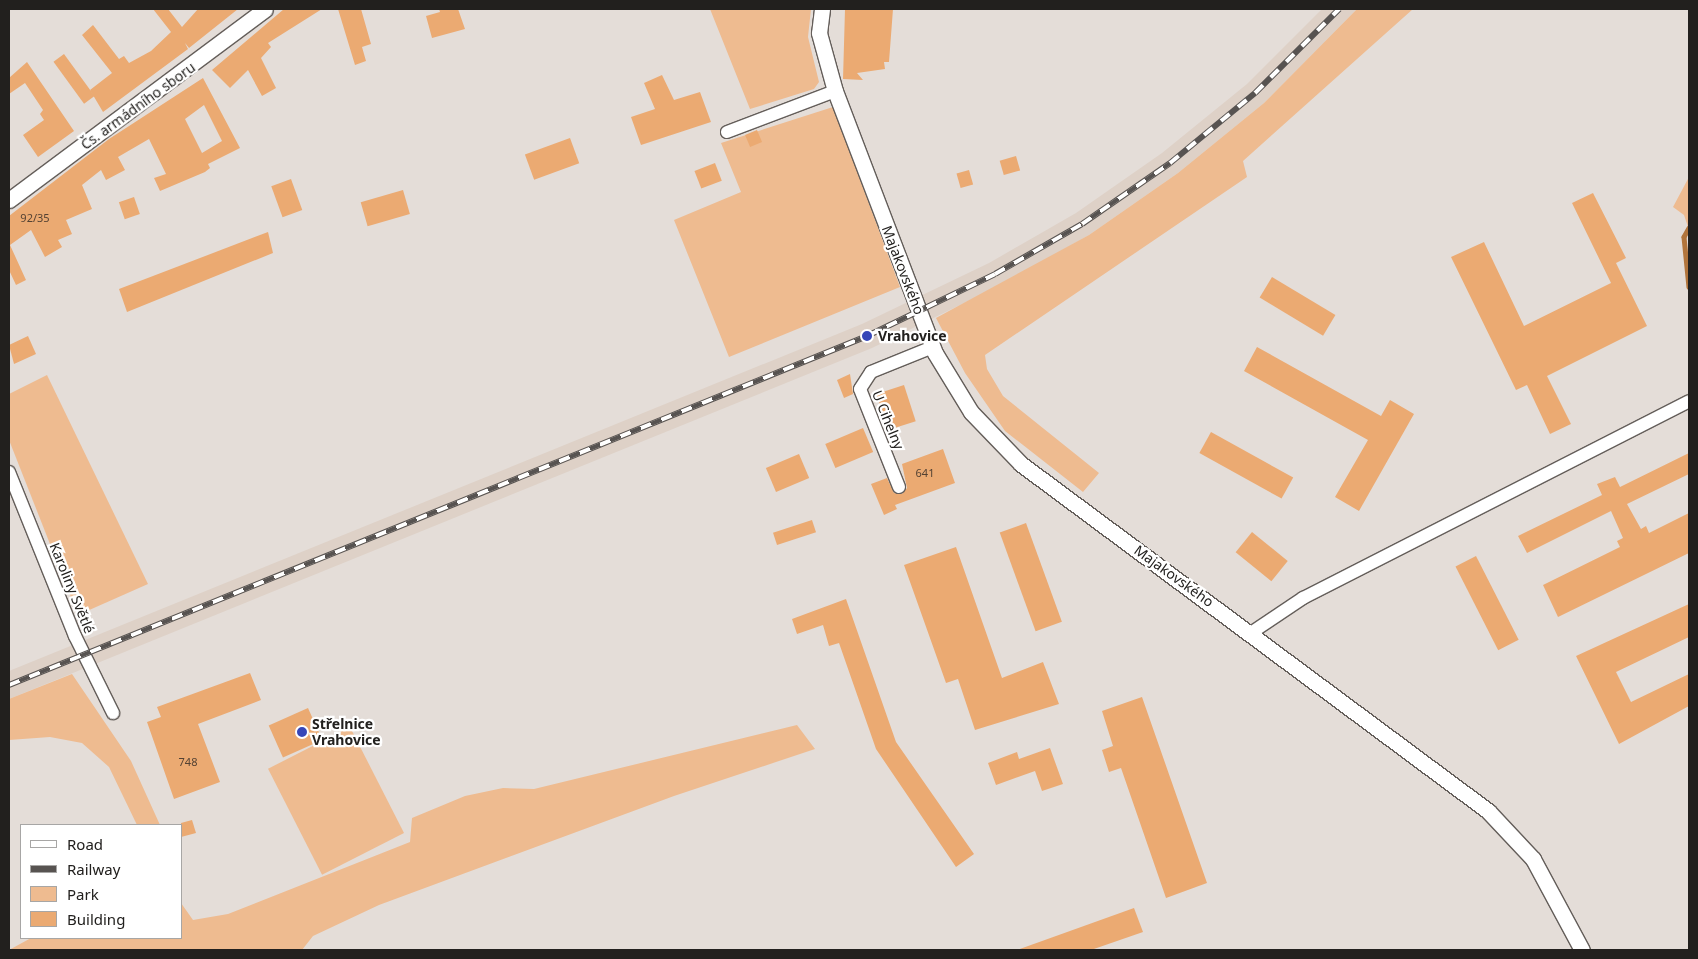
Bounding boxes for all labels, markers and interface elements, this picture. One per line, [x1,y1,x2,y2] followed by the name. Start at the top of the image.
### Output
[77,59,199,153] street label: Čs. armádního sboru
[20,211,50,225] house number: 92/35
[878,223,928,317] street label: Majakovského
[878,328,947,344] place label: Vrahovice
[860,329,874,343] marker: Vrahovice
[869,388,907,452] street label: U Cihelny
[916,466,934,480] house number: 641
[46,540,98,636] street label: Karoliny Světlé
[1131,542,1217,610] street label: Majakovského
[312,716,381,749] place label: Střelnice Vrahovice
[296,726,308,738] marker: Střelnice Vrahovice
[179,755,197,769] house number: 748
[20,824,182,939] legend
[67,834,103,854] text: Road
[67,859,120,879] text: Railway
[67,884,99,904] text: Park
[67,909,125,929] text: Building

